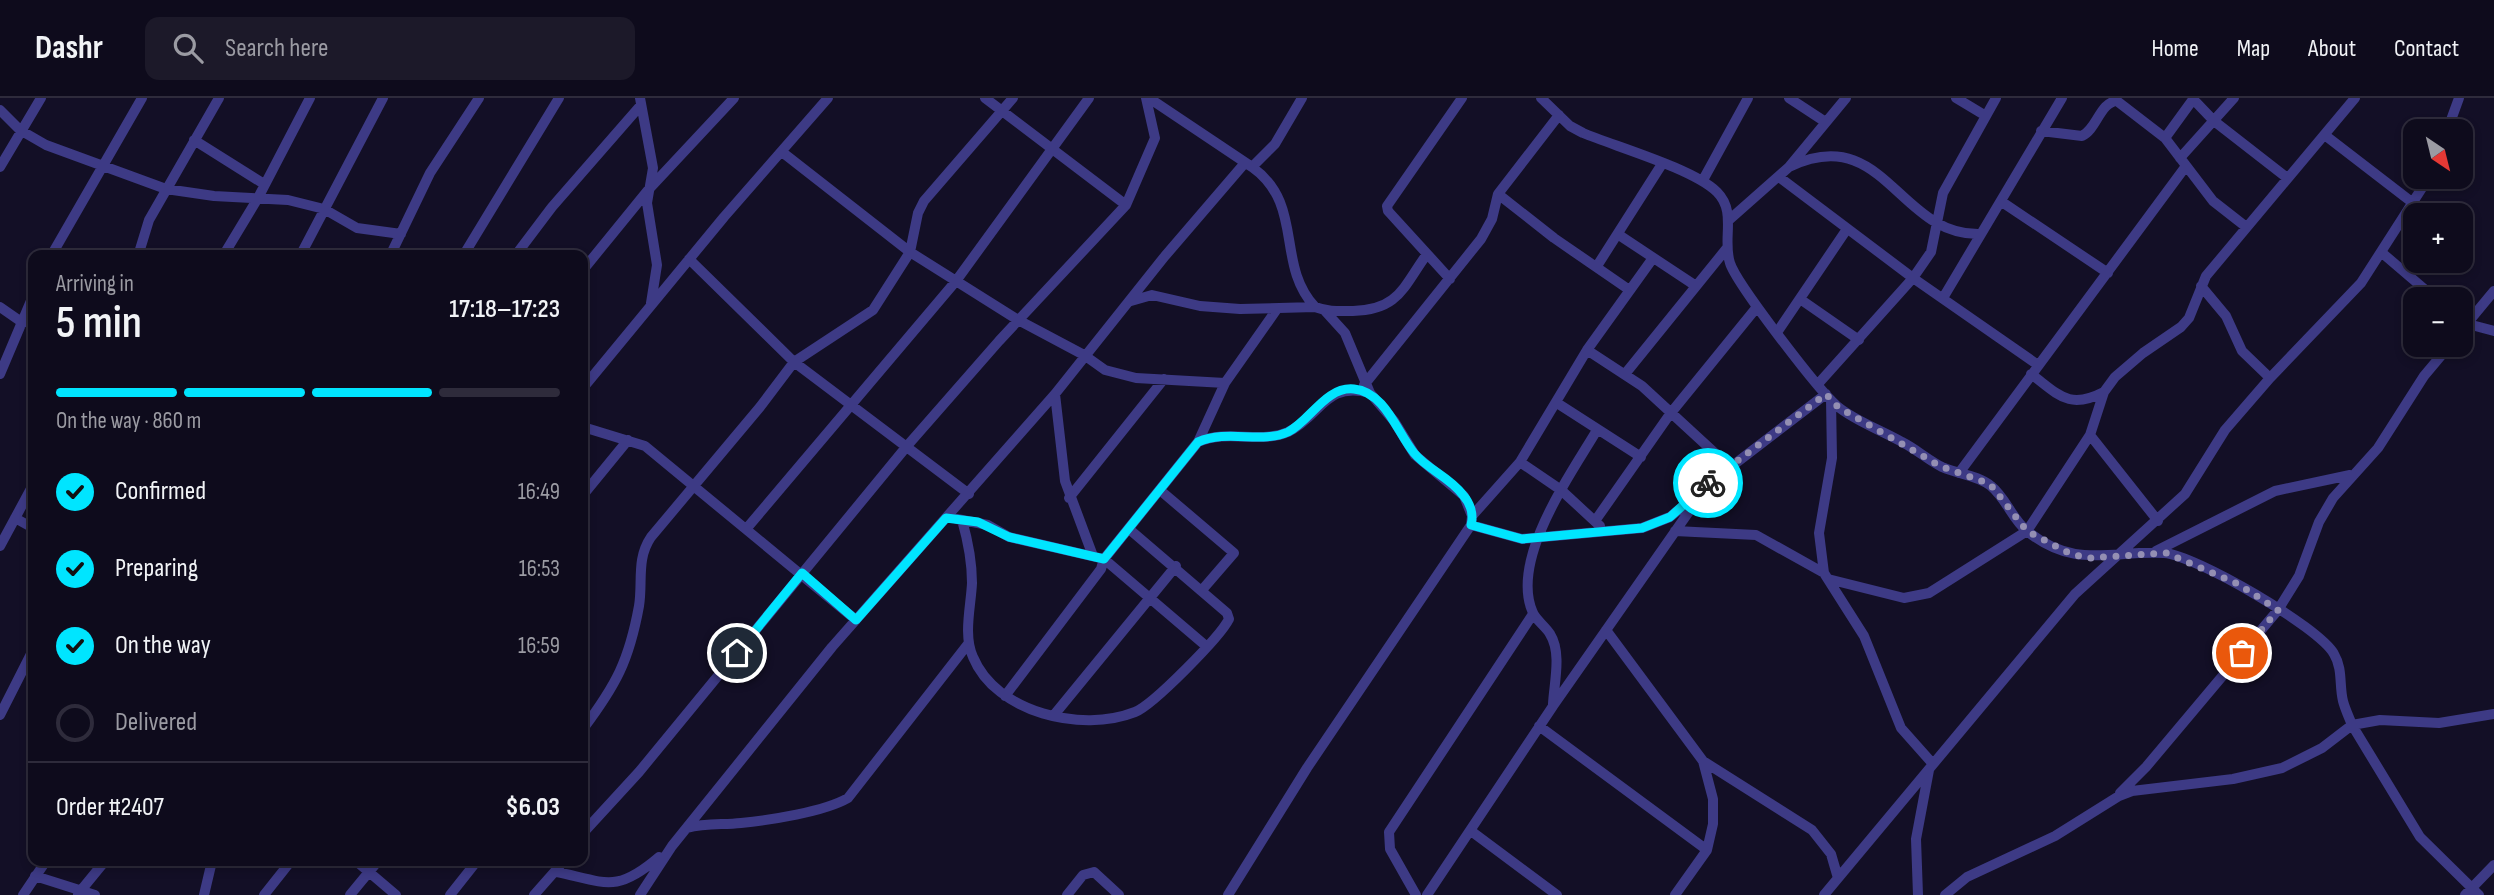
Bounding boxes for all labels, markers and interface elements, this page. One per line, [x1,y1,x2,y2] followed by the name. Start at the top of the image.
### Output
[145,17,635,80] search box
[35,28,103,68] text: Dashr
[169,29,207,67] icon: search
[225,33,328,64] text: Search here
[2151,34,2199,63] text: Home
[2237,34,2270,63] text: Map
[2308,34,2356,63] text: About
[2394,34,2459,63] text: Contact
[2403,119,2473,189] north arrow
[2403,119,2473,357] map controls
[2403,203,2473,273] button: +
[56,270,134,298] text: Arriving in
[2403,287,2473,357] button: −
[449,294,560,325] text: 17:18–17:23
[56,296,142,351] text: 5 min
[56,407,201,435] text: On the way · 860 m
[1673,448,1743,518] courier
[1689,464,1727,502] icon: bike
[56,473,94,511] icon: check
[115,476,206,507] text: Confirmed
[518,478,560,506] text: 16:49
[56,550,94,588] icon: check
[115,553,198,584] text: Preparing
[519,555,560,583] text: 16:53
[707,623,767,683] pin
[2212,623,2272,683] pin
[56,627,94,665] icon: check
[115,630,211,661] text: On the way
[518,632,560,660] text: 16:59
[718,634,756,672] icon: home
[2223,634,2261,672] icon: bag
[115,707,197,738] text: Delivered
[56,792,164,823] text: Order #2407
[506,792,560,823] text: $6.03

